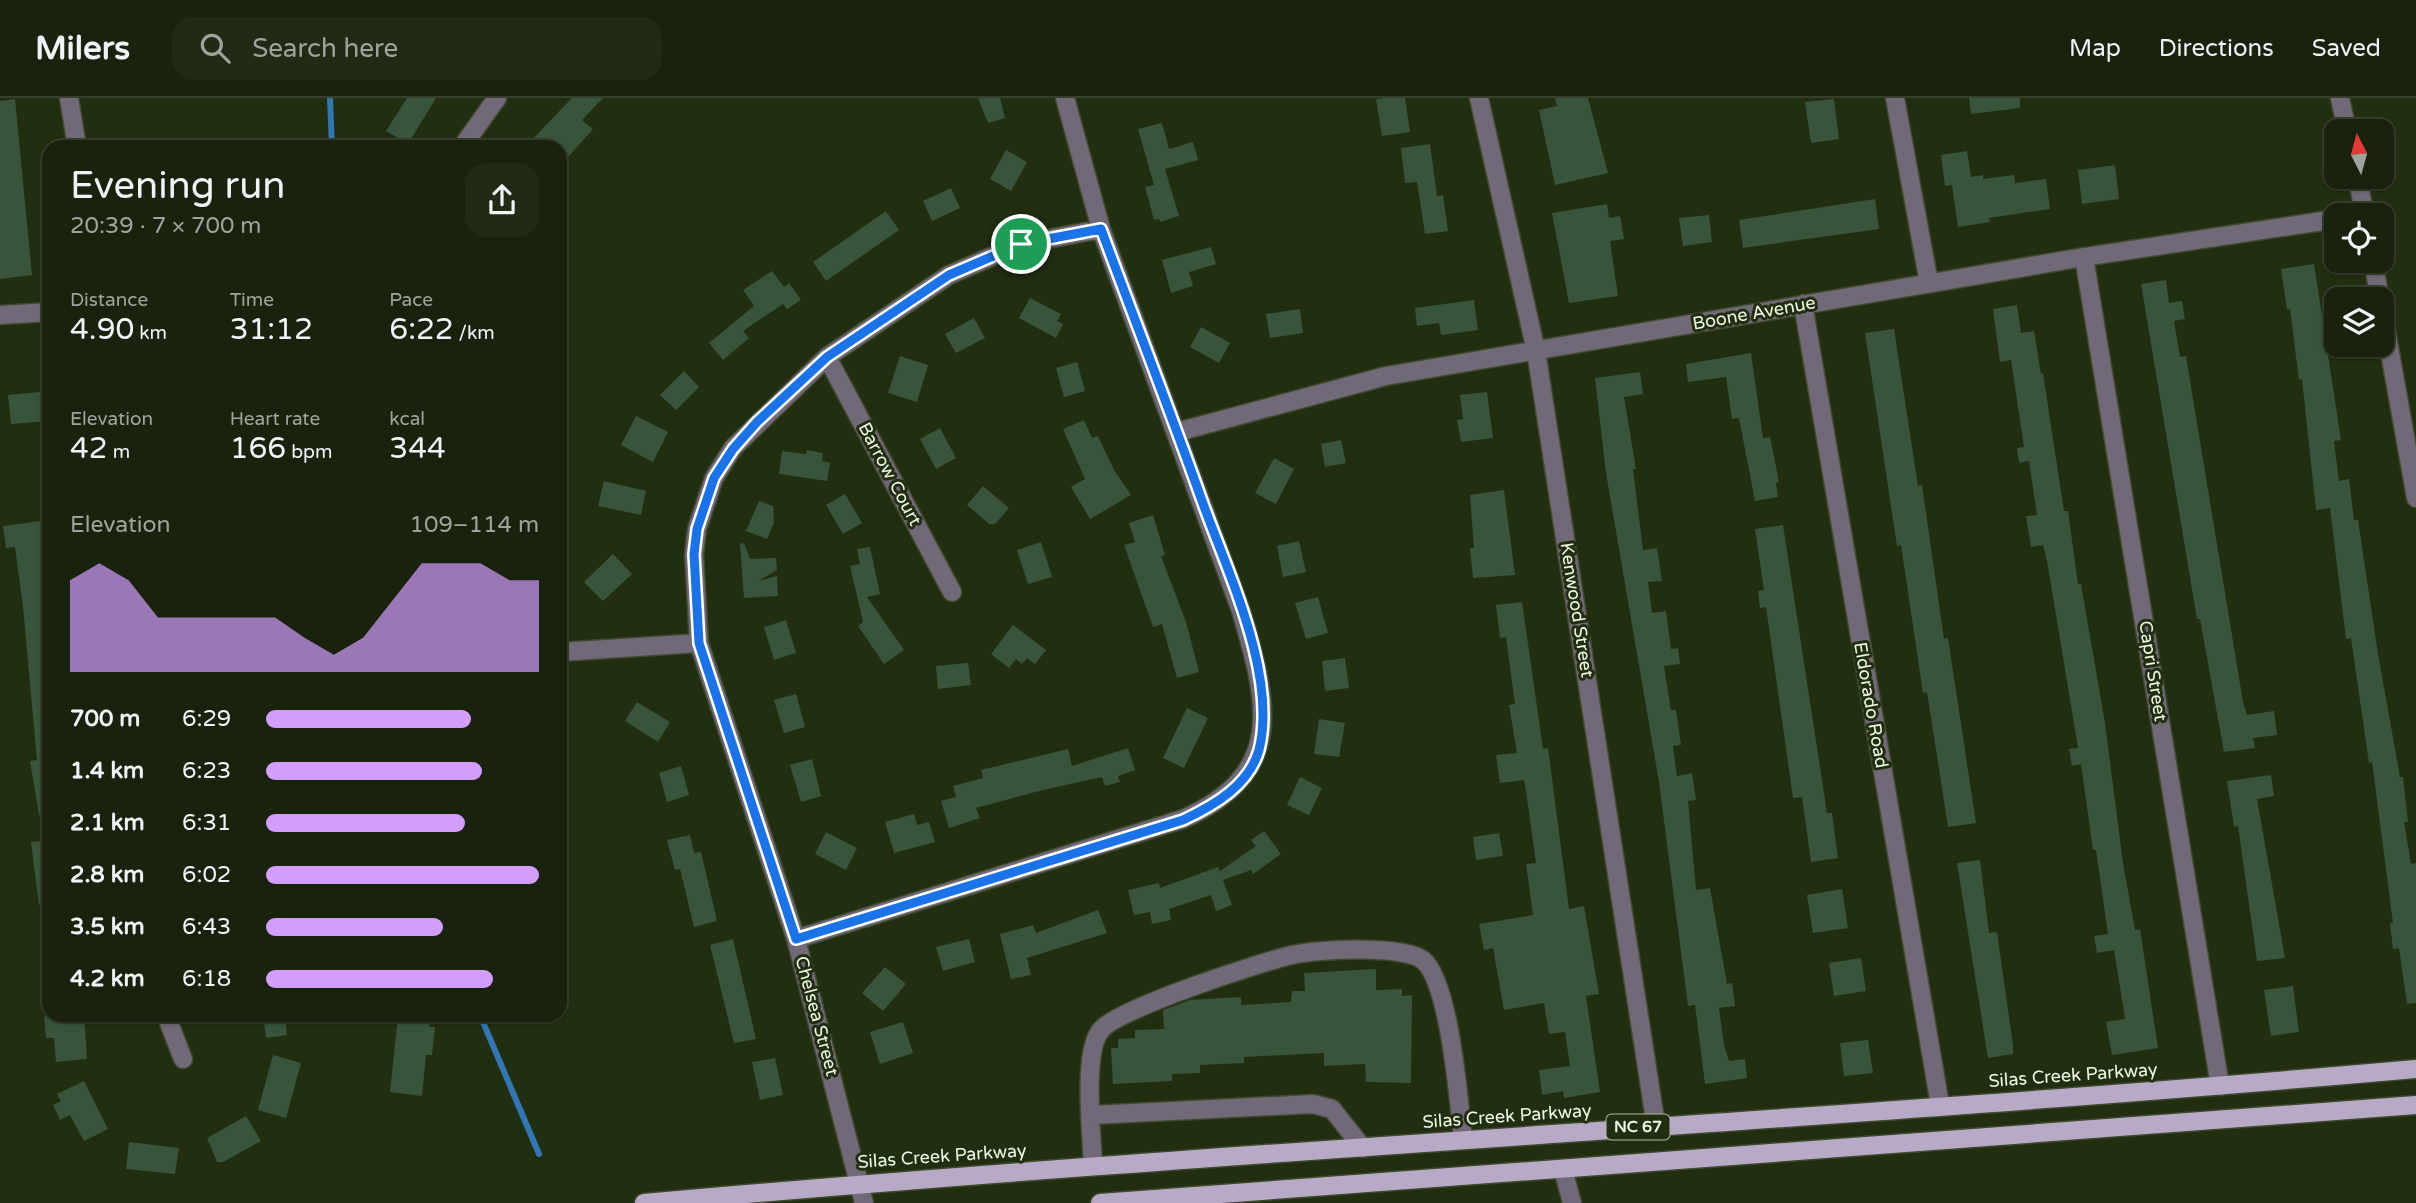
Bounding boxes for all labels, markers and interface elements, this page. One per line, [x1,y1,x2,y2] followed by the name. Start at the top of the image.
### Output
[172,17,662,80] search box
[35,29,130,68] text: Milers
[196,29,234,67] icon: search
[252,33,398,64] text: Search here
[2069,34,2121,63] text: Map
[2159,34,2274,63] text: Directions
[2312,34,2381,63] text: Saved
[2324,119,2394,189] north arrow
[2324,119,2394,357] map controls
[70,163,285,209] text: Evening run
[465,163,539,237] button: share
[2324,203,2394,273] button: locate
[70,212,261,240] text: 20:39 · 7 × 700 m
[991,214,1051,274] pin
[1002,225,1040,263] icon: arrive
[2324,287,2394,357] button: layers
[70,289,148,311] text: Distance
[230,289,274,311] text: Time
[389,289,433,311] text: Pace
[1691,291,1817,335] street label: Boone Avenue
[70,311,134,348] text: 4.90
[230,311,313,348] text: 31:12
[389,311,454,348] text: 6:22
[134,322,167,344] text: km
[454,322,495,344] text: /km
[70,408,153,430] text: Elevation
[230,408,320,430] text: Heart rate
[389,408,425,430] text: kcal
[854,419,926,529] street label: Barrow Court
[70,430,108,467] text: 42
[230,430,286,467] text: 166
[389,430,446,467] text: 344
[108,441,130,463] text: m
[286,441,333,463] text: bpm
[70,511,171,539] text: Elevation
[410,511,539,539] text: 109–114 m
[1555,541,1599,679] street label: Kenwood Street
[2134,619,2172,723] street label: Capri Street
[1849,640,1893,770] street label: Eldorado Road
[70,705,140,733] text: 700 m
[182,705,231,733] text: 6:29
[70,757,144,785] text: 1.4 km
[182,757,231,785] text: 6:23
[70,809,145,837] text: 2.1 km
[182,809,231,837] text: 6:31
[70,861,144,889] text: 2.8 km
[182,861,231,889] text: 6:02
[70,913,145,941] text: 3.5 km
[182,913,231,941] text: 6:43
[790,954,844,1078] street label: Chelsea Street
[70,965,145,993] text: 4.2 km
[182,965,231,993] text: 6:18
[1988,1058,2159,1092] street label: Silas Creek Parkway
[1422,1099,1593,1133] street label: Silas Creek Parkway
[1606,1114,1670,1140] road number: NC 67
[857,1139,1028,1173] street label: Silas Creek Parkway

